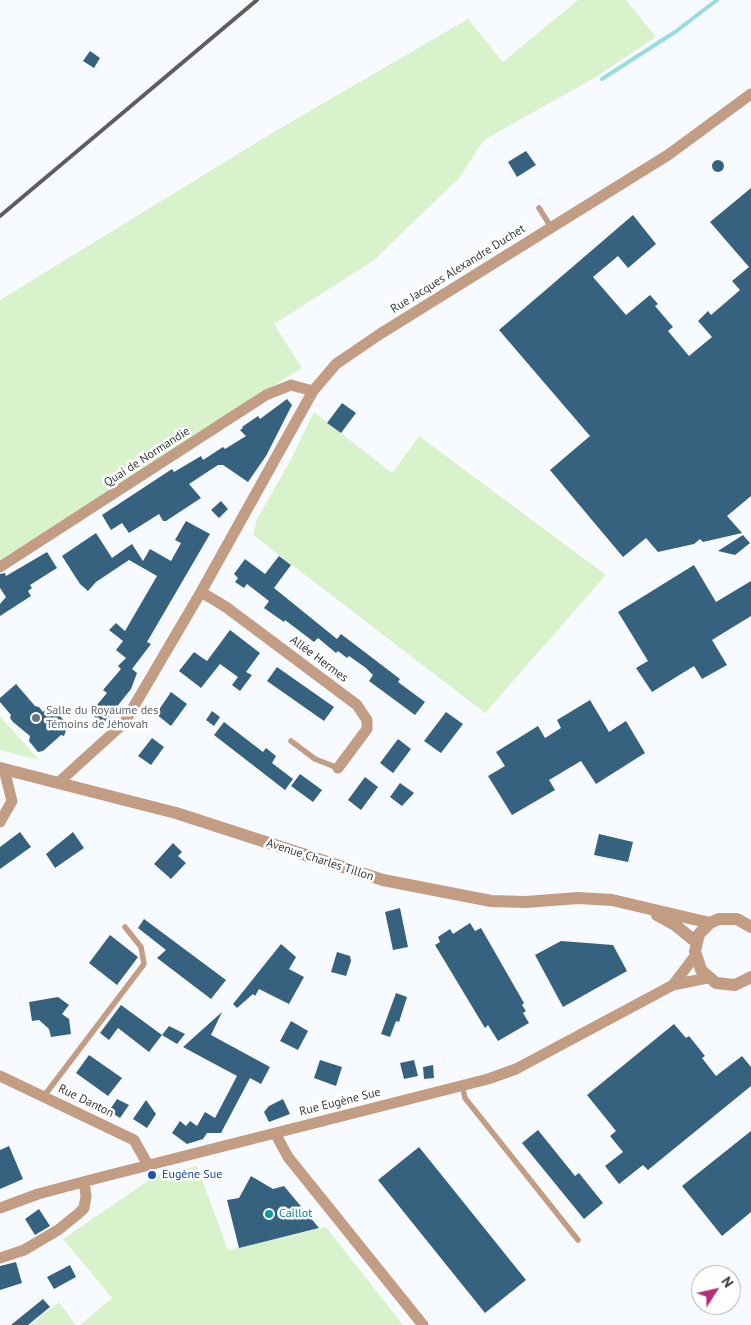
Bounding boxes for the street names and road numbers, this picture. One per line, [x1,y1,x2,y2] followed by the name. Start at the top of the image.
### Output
[388,222,528,316] street label: Rue Jacques Alexandre Duchet
[101,424,193,490] street label: Quai de Normandie
[287,633,351,685] street label: Allée Hermes
[265,836,375,884] street label: Avenue Charles Tillon
[56,1081,116,1121] street label: Rue Danton
[298,1085,382,1119] street label: Rue Eugène Sue

